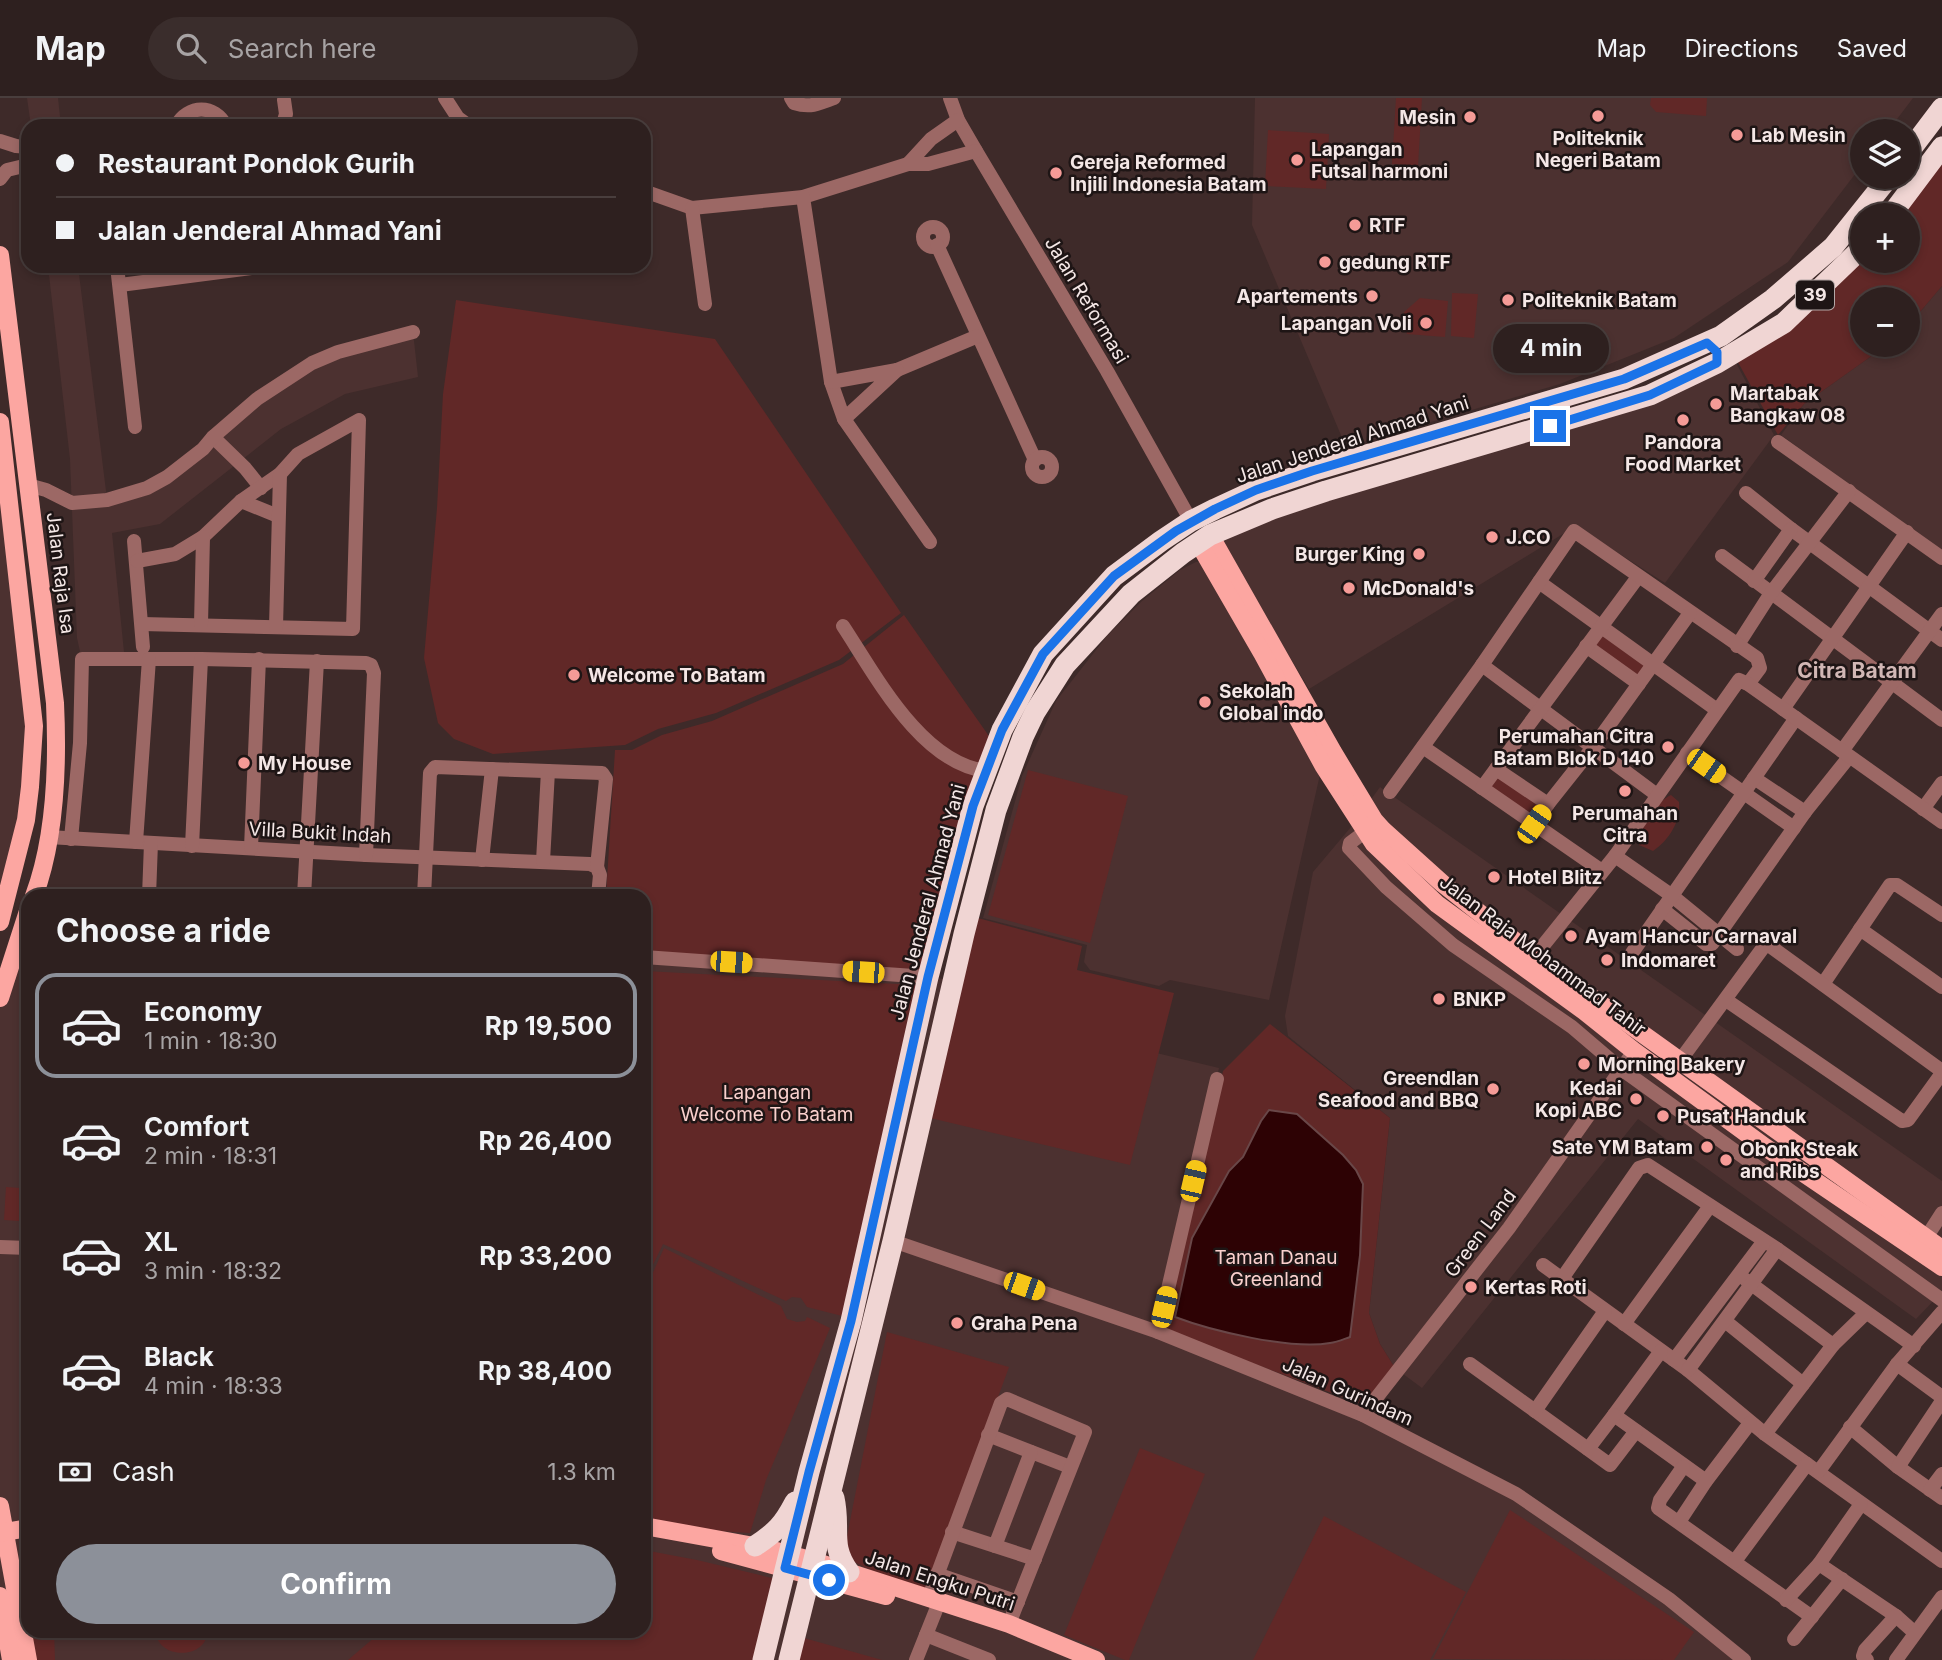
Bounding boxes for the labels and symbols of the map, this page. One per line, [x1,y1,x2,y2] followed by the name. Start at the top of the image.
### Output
[1399,106,1456,129] place label: Mesin
[1590,108,1606,124] marker: Politeknik Negeri Batam
[1462,109,1478,125] marker: Mesin
[1751,124,1846,147] place label: Lab Mesin
[1535,127,1661,172] place label: Politeknik Negeri Batam
[1729,127,1745,143] marker: Lab Mesin
[1311,138,1448,183] place label: Lapangan Futsal harmoni
[1070,151,1267,196] place label: Gereja Reformed Injili Indonesia Batam
[1289,152,1305,168] marker: Lapangan Futsal harmoni
[1048,165,1064,181] marker: Gereja Reformed Injili Indonesia Batam
[1369,214,1405,237] place label: RTF
[1347,217,1363,233] marker: RTF
[1040,233,1133,368] street label: Jalan Reformasi
[1339,251,1451,274] place label: gedung RTF
[1317,254,1333,270] marker: gedung RTF
[1796,280,1834,310] road number: 39
[1236,285,1358,308] place label: Apartements
[1364,288,1380,304] marker: Apartements
[1522,289,1677,312] place label: Politeknik Batam
[1500,292,1516,308] marker: Politeknik Batam
[1281,312,1412,335] place label: Lapangan Voli
[1418,315,1434,331] marker: Lapangan Voli
[1492,324,1608,374] callout: 4 min
[1730,382,1845,427] place label: Martabak Bangkaw 08
[1233,391,1472,488] street label: Jalan Jenderal Ahmad Yani
[1708,396,1724,412] marker: Martabak Bangkaw 08
[1534,410,1566,442] route end
[1675,412,1691,428] marker: Pandora Food Market
[1625,431,1741,476] place label: Pandora Food Market
[42,511,79,635] street label: Jalan Raja Isa
[1506,526,1551,549] place label: J.CO
[1484,529,1500,545] marker: J.CO
[1295,543,1405,566] place label: Burger King
[1411,546,1427,562] marker: Burger King
[1363,577,1474,600] place label: McDonald's
[1341,580,1357,596] marker: McDonald's
[1797,658,1917,683] district label: Citra Batam
[588,664,766,687] place label: Welcome To Batam
[566,667,582,683] marker: Welcome To Batam
[1219,680,1324,725] place label: Sekolah Global indo
[1197,694,1213,710] marker: Sekolah Global indo
[1494,725,1654,770] place label: Perumahan Citra Batam Blok D 140
[1660,739,1676,755] marker: Perumahan Citra Batam Blok D 140
[1683,745,1730,787] car
[258,752,351,775] place label: My House
[236,755,252,771] marker: My House
[885,781,970,1023] street label: Jalan Jenderal Ahmad Yani
[1617,783,1633,799] marker: Perumahan Citra
[1514,801,1555,847] car
[1572,802,1678,847] place label: Perumahan Citra
[248,817,392,848] street label: Villa Bukit Indah
[1508,866,1602,889] place label: Hotel Blitz
[1486,869,1502,885] marker: Hotel Blitz
[1435,870,1651,1041] street label: Jalan Raja Mohammad Tahir
[1585,925,1797,948] place label: Ayam Hancur Carnaval
[1563,928,1579,944] marker: Ayam Hancur Carnaval
[1621,949,1716,972] place label: Indomaret
[710,950,753,974] car
[1599,952,1615,968] marker: Indomaret
[842,960,885,984] car
[1453,988,1506,1011] place label: BNKP
[1431,991,1447,1007] marker: BNKP
[1598,1053,1746,1076] place label: Morning Bakery
[1576,1056,1592,1072] marker: Morning Bakery
[1318,1067,1479,1112] place label: Greendlan Seafood and BBQ
[1535,1077,1622,1122] place label: Kedai Kopi ABC
[681,1081,854,1126] park label: Lapangan Welcome To Batam
[1485,1081,1501,1097] marker: Greendlan Seafood and BBQ
[1628,1091,1644,1107] marker: Kedai Kopi ABC
[1677,1105,1806,1128] place label: Pusat Handuk
[1655,1108,1671,1124] marker: Pusat Handuk
[1552,1136,1693,1159] place label: Sate YM Batam
[1740,1138,1858,1183] place label: Obonk Steak and Ribs
[1699,1139,1715,1155] marker: Sate YM Batam
[1718,1152,1734,1168] marker: Obonk Steak and Ribs
[1179,1158,1208,1204] car
[1440,1185,1521,1282] street label: Green Land
[1215,1246,1337,1291] park label: Taman Danau Greenland
[1001,1269,1048,1303] car
[1485,1276,1587,1299] place label: Kertas Roti
[1463,1279,1479,1295] marker: Kertas Roti
[1150,1284,1179,1330] car
[971,1312,1077,1335] place label: Graha Pena
[949,1315,965,1331] marker: Graha Pena
[1279,1352,1417,1431] street label: Jalan Gurindam
[862,1545,1018,1616] street label: Jalan Engku Putri
[813,1564,845,1596] route start

